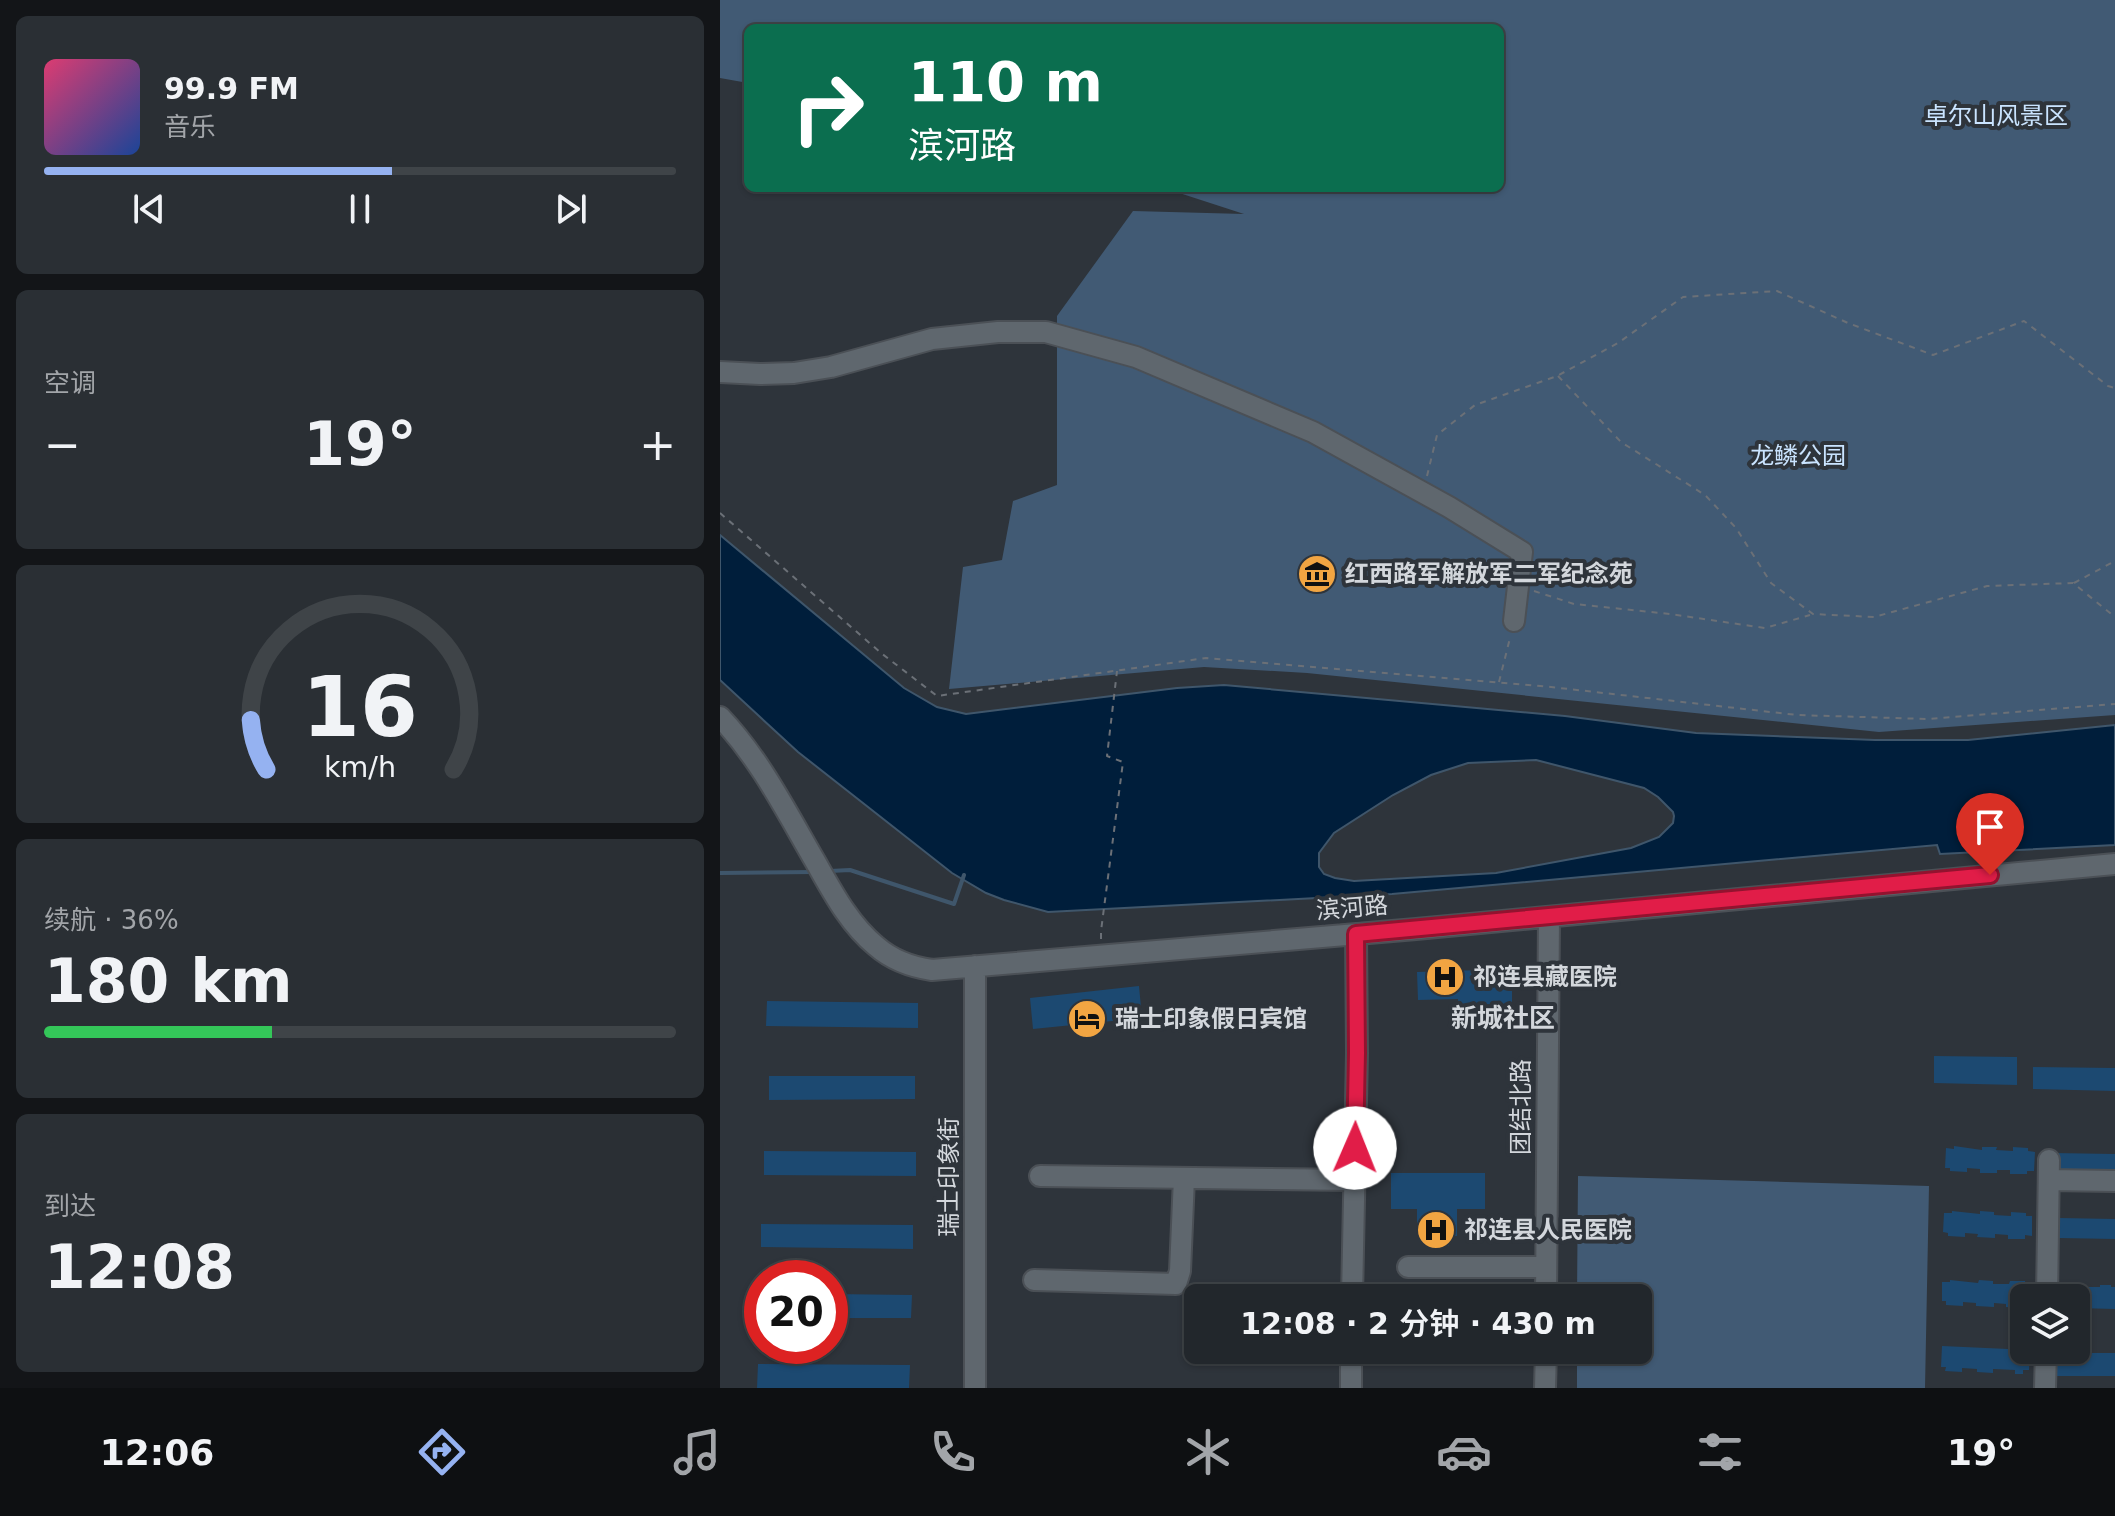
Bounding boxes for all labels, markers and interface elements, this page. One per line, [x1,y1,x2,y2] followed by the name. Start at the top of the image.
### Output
[908,49,1103,114] text: 110 m
[776,56,880,160] icon: right
[164,71,299,106] text: 99.9 FM
[1924,102,2068,130] park label: 卓尔山风景区
[164,112,216,142] text: 音乐
[908,125,1016,166] text: 滨河路
[127,187,171,231] icon: previous
[338,187,382,231] icon: pause
[549,187,593,231] icon: next
[44,368,96,398] text: 空调
[303,409,417,479] text: 19°
[44,419,81,470] text: −
[639,419,676,470] text: +
[1750,442,1846,470] park label: 龙鳞公园
[1296,553,1338,595] museum icon: 红西路军解放军二军纪念苑
[1345,560,1633,588] place label: 红西路军解放军二军纪念苑
[302,659,418,756] text: 16
[324,750,396,784] text: km/h
[1956,793,2024,875] pin
[1968,805,2012,849] icon: arrive
[1315,891,1389,925] street label: 滨河路
[44,905,179,935] text: 续航 · 36%
[44,946,293,1016] text: 180 km
[1424,956,1466,998] hospital icon: 祁连县藏医院
[1473,963,1617,991] place label: 祁连县藏医院
[1066,998,1108,1040] hotel icon: 瑞士印象假日宾馆
[1451,1003,1555,1033] district label: 新城社区
[1115,1005,1307,1033] place label: 瑞士印象假日宾馆
[1507,1059,1535,1155] street label: 团结北路
[1313,1106,1397,1190] position arrow
[935,1117,963,1237] street label: 瑞士印象街
[44,1191,96,1221] text: 到达
[1415,1209,1457,1251] hospital icon: 祁连县人民医院
[1464,1216,1632,1244] place label: 祁连县人民医院
[44,1232,235,1302] text: 12:08
[744,1260,848,1364] speed limit sign: 20
[2010,1284,2090,1364] map controls
[2010,1284,2090,1364] button: layers
[1240,1306,1596,1341] text: 12:08 · 2 分钟 · 430 m
[414,1424,470,1480] icon: directions
[669,1424,725,1480] icon: music
[925,1424,981,1480] icon: phone
[1180,1424,1236,1480] icon: climate
[1436,1424,1492,1480] icon: car
[1692,1424,1748,1480] icon: filters
[100,1432,214,1473] text: 12:06
[1947,1432,2015,1473] text: 19°

